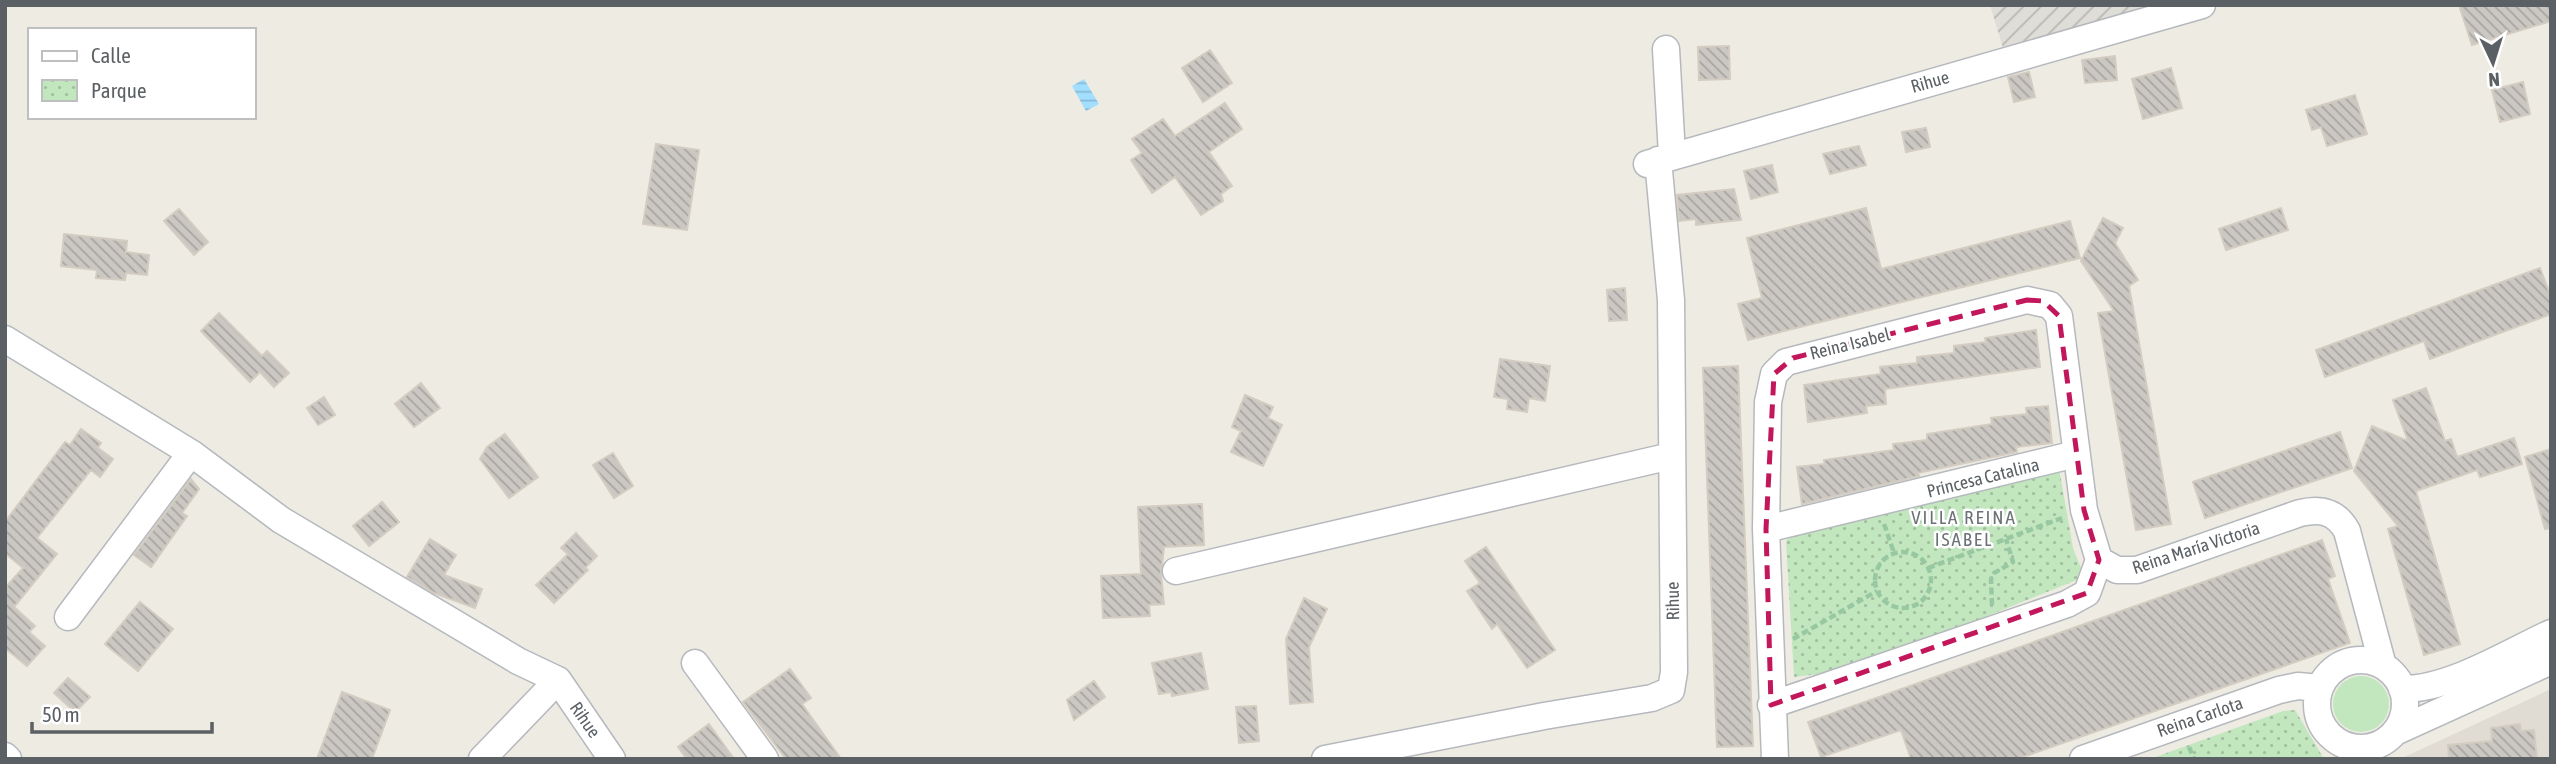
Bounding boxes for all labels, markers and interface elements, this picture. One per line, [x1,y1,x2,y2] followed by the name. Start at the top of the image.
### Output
[28,28,256,119] legend
[2458,28,2528,98] north arrow
[91,43,131,67] text: Calle
[1908,66,1951,97] street label: Rihue
[2488,69,2501,91] text: N
[91,78,146,102] text: Parque
[1808,323,1892,364] street label: Reina Isabel
[1925,453,2041,502] street label: Princesa Catalina
[1911,506,2017,550] district label: VILLA REINA ISABEL
[2130,517,2262,578] street label: Reina María Victoria
[1662,581,1683,621] street label: Rihue
[32,690,212,734] scale bar
[2154,692,2245,741] street label: Reina Carlota
[566,698,605,742] street label: Rihue
[42,702,80,726] text: 50 m

